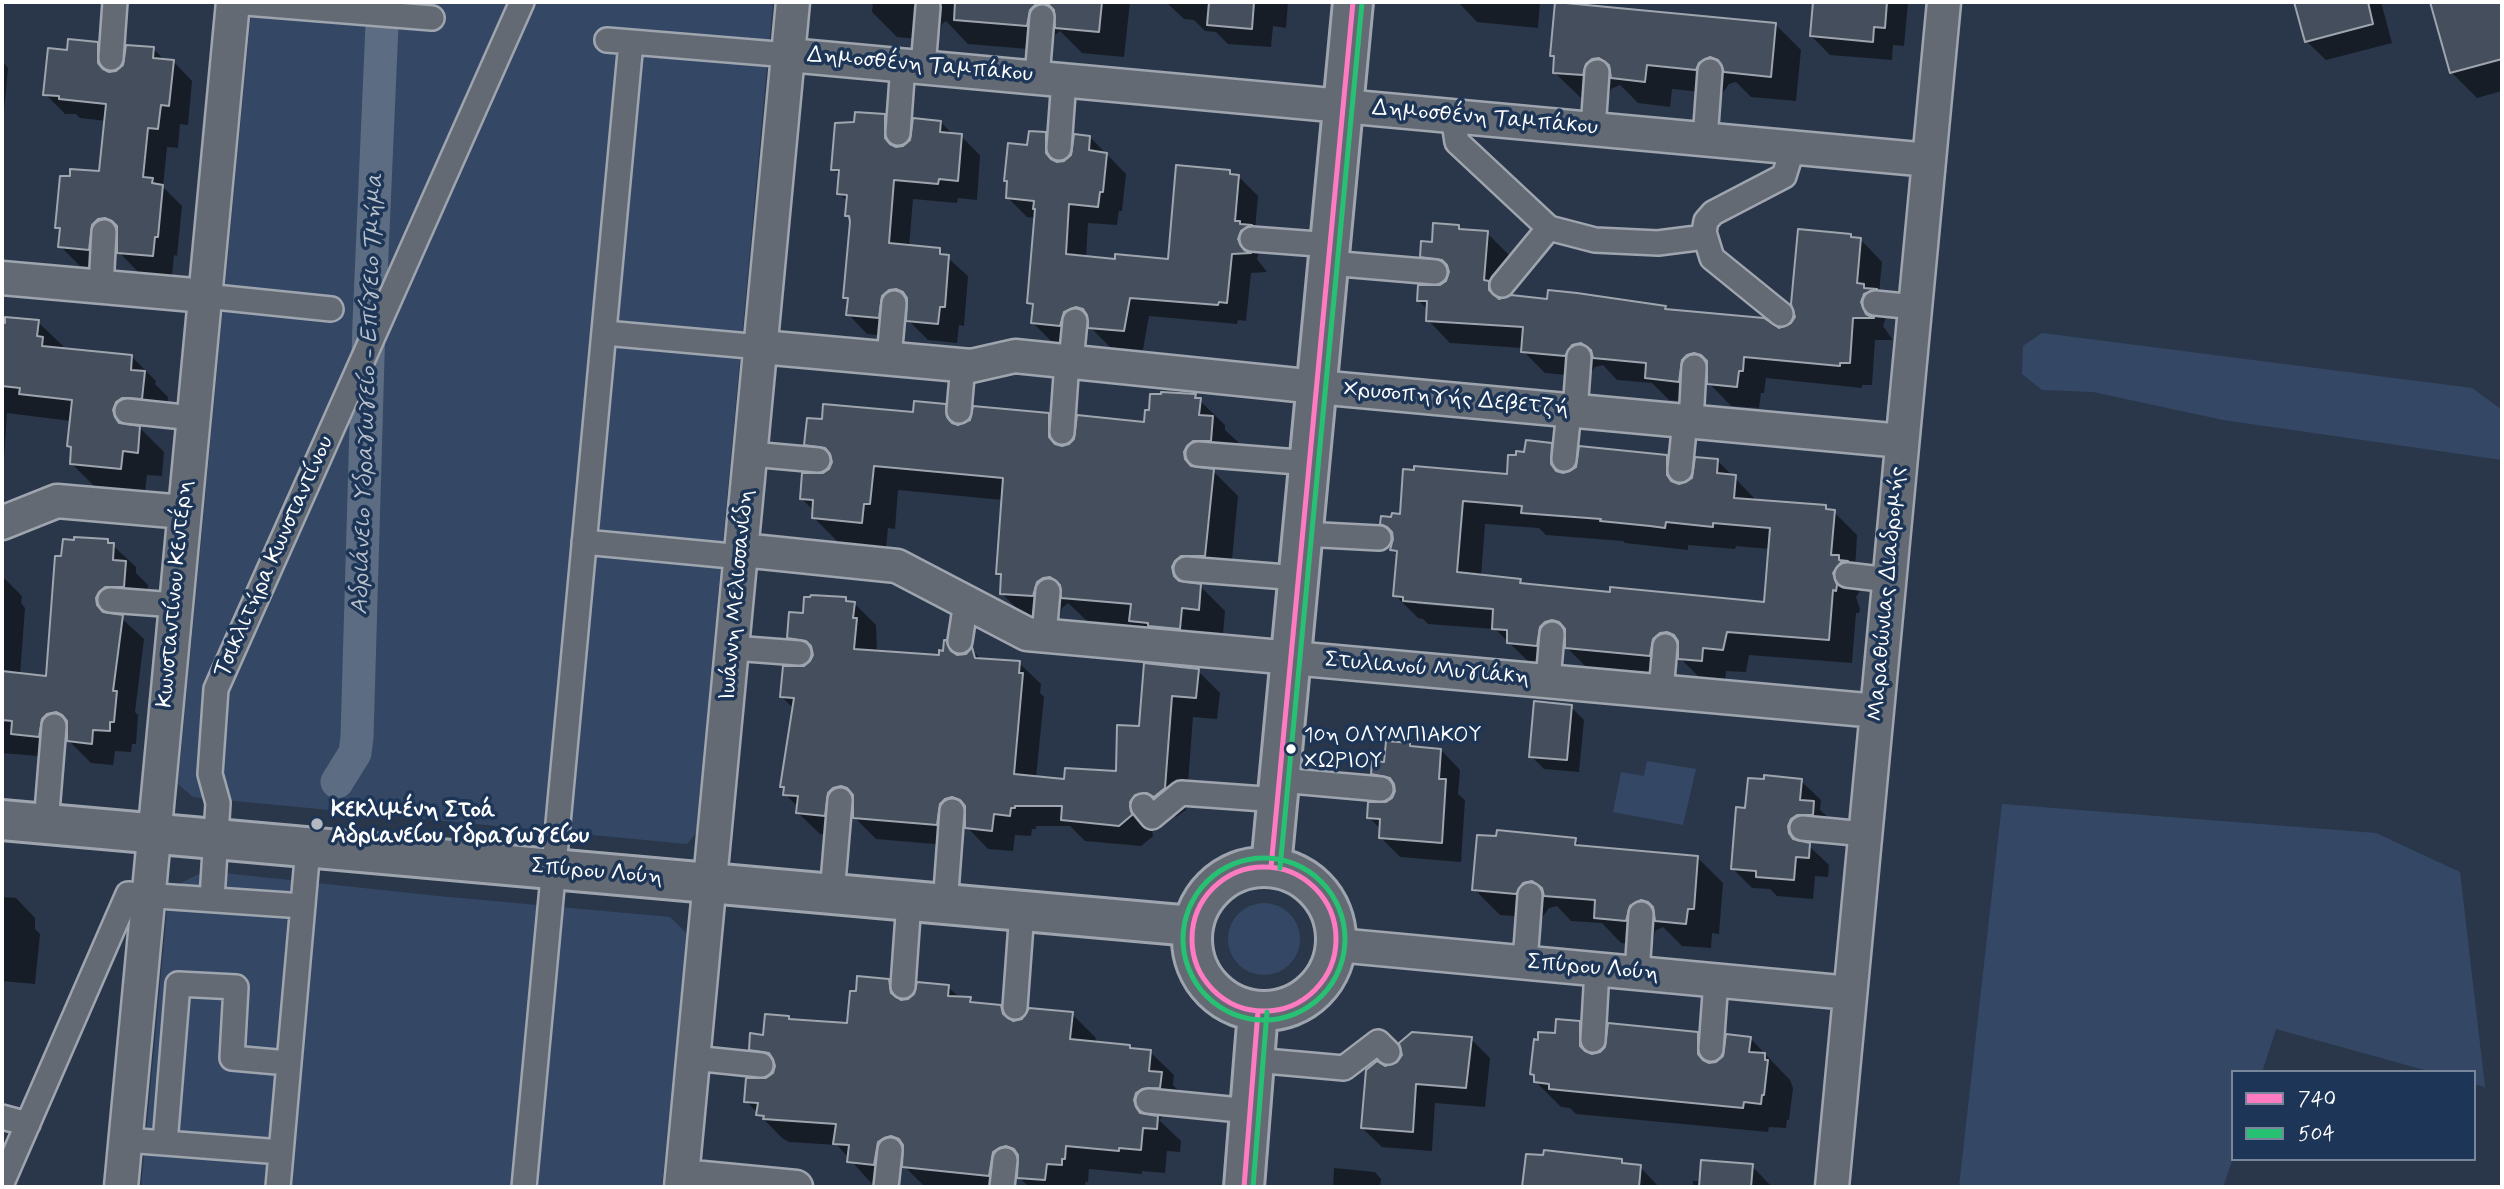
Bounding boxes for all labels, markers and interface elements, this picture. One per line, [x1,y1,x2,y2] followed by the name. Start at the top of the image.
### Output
[806,42,1034,90] street label: Δημοσθένη Ταμπάκου
[1371,95,1599,143] street label: Δημοσθένη Ταμπάκου
[347,173,391,615] water label: Αδριάνειο Υδραγωγείο - Επίγειο Τμήμα
[1342,376,1570,424] street label: Χρυσοπηγής Δεβετζή
[209,432,341,682] street label: Τσικλιτήρα Κωνσταντίνου
[1863,465,1913,723] street label: Μαραθώνιας Διαδρομής
[152,479,200,709] street label: Κωνσταντίνου Κεντέρη
[715,488,761,702] street label: Ιωάννη Μελισσανίδη
[1323,647,1531,693] street label: Στυλιανού Μυγιάκη
[1304,724,1482,774] place label: 10η ΟΛΥΜΠΙΑΚΟΥ ΧΩΡΙΟΥ
[1284,742,1298,756] marker: 10η ΟΛΥΜΠΙΑΚΟΥ ΧΩΡΙΟΥ
[331,797,589,851] place label: Κεκλιμένη Στοά Αδριανείου Υδραγωγείου
[309,816,325,832] marker: Κεκλιμένη Στοά Αδριανείου Υδραγωγείου
[530,854,664,892] street label: Σπύρου Λούη
[1526,950,1660,988] street label: Σπύρου Λούη
[2231,1070,2476,1161] legend
[2298,1085,2336,1113] text: 740
[2298,1120,2335,1148] text: 504

